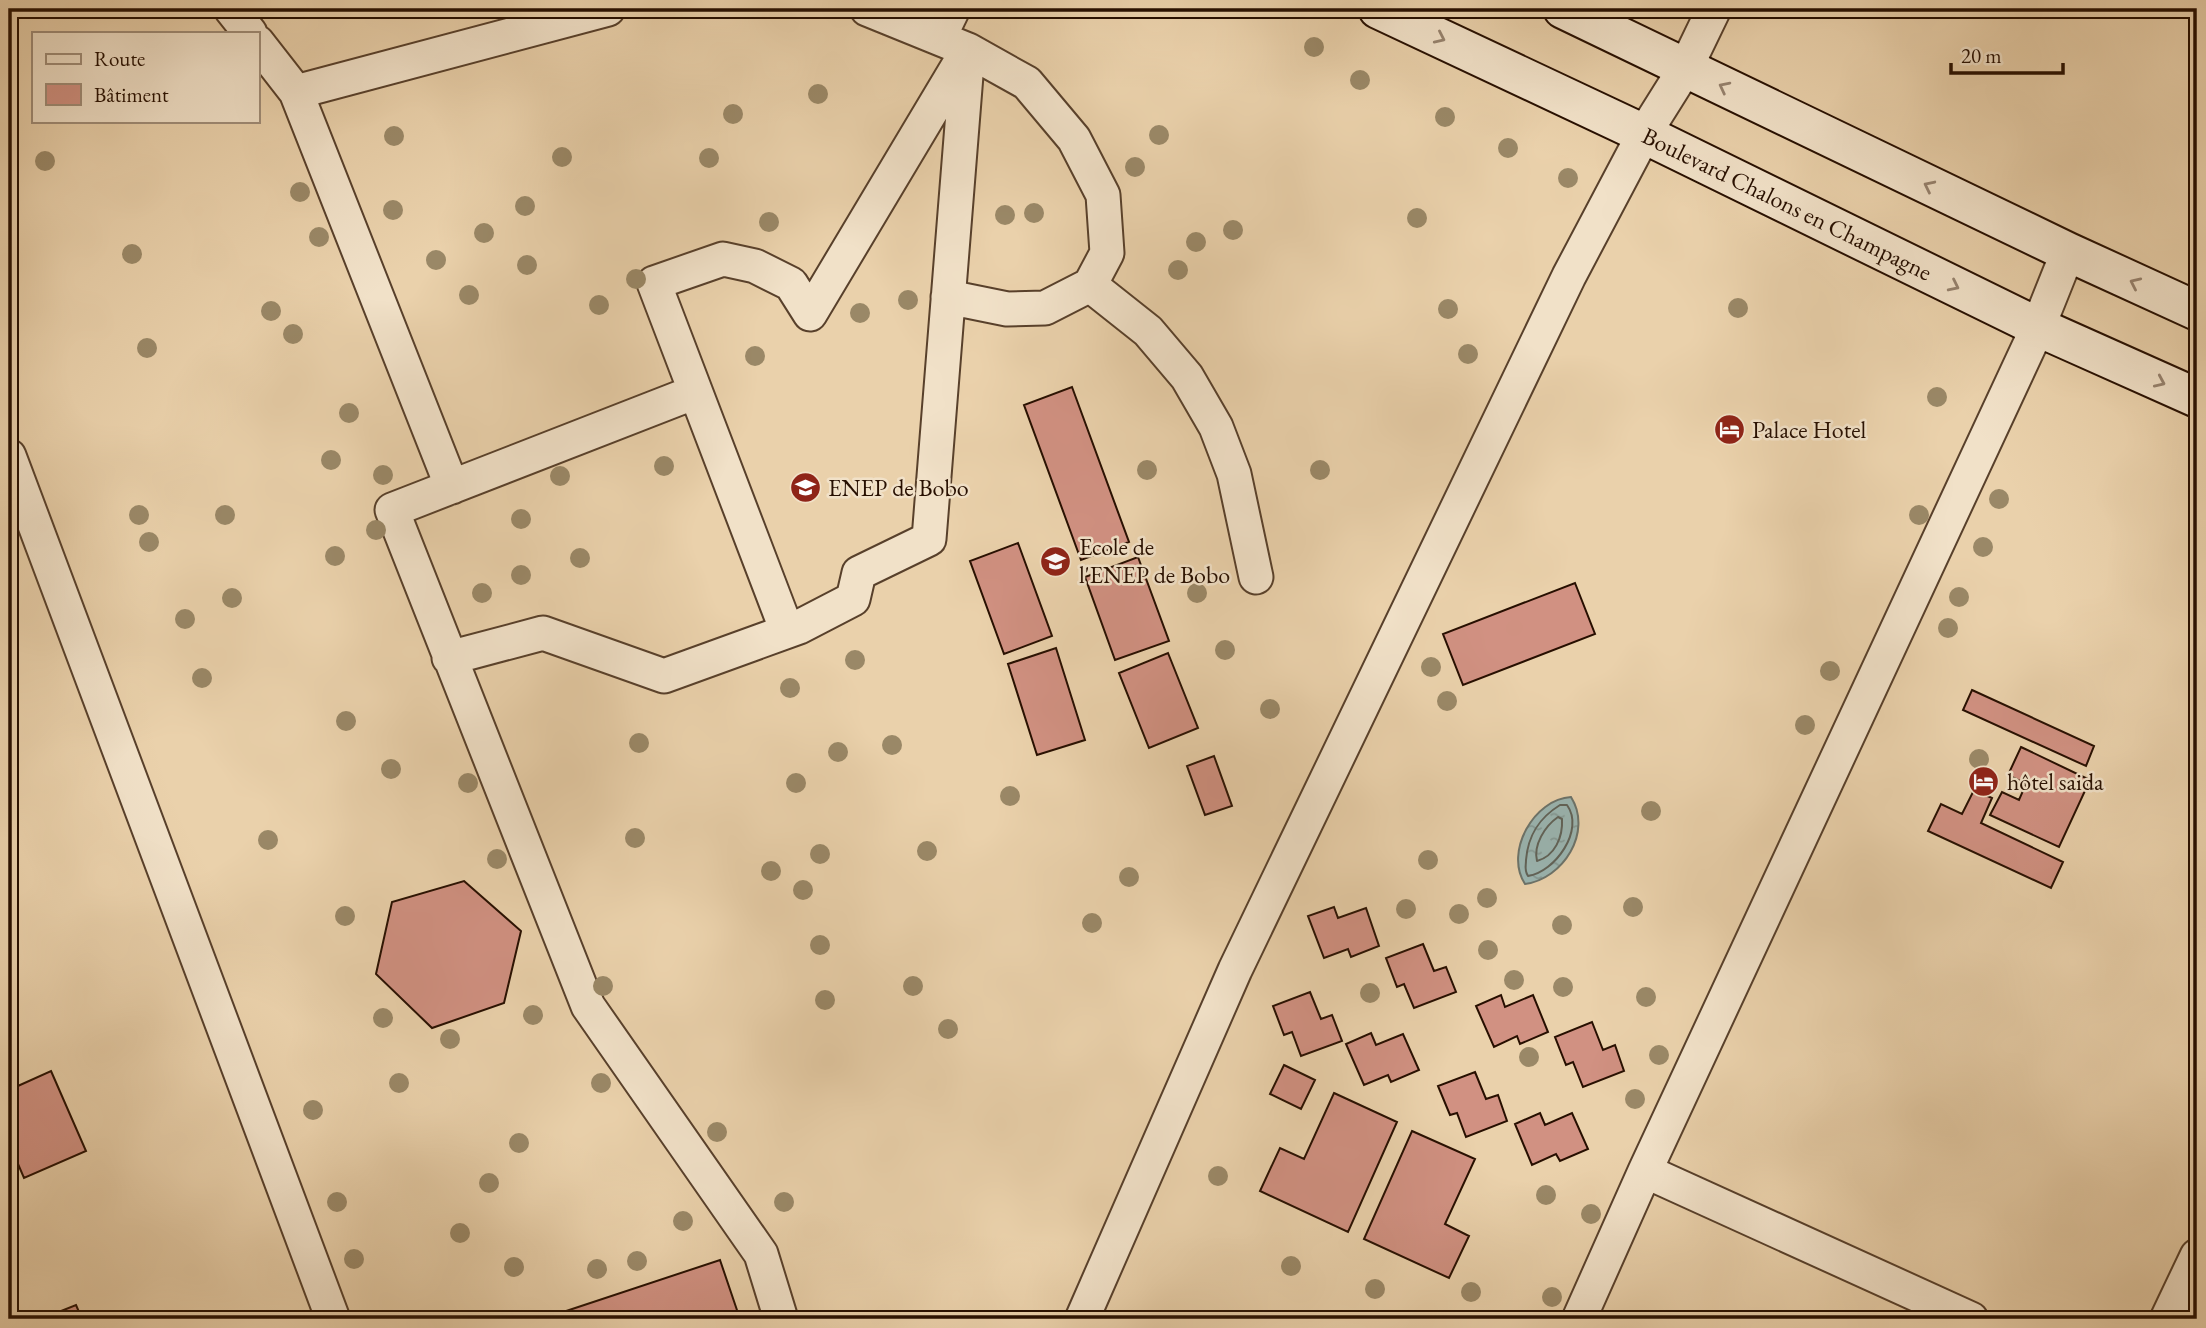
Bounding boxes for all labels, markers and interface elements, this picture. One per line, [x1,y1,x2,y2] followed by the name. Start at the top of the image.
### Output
[1433,30,1445,44] one-way arrow
[32,32,259,122] legend
[1951,32,2062,76] scale bar
[1961,42,2002,69] text: 20 m
[94,45,145,72] text: Route
[94,81,169,108] text: Bâtiment
[1719,82,1731,96] one-way arrow
[1637,120,1937,287] street label: Boulevard Chalons en Champagne
[1924,180,1936,194] one-way arrow
[1947,277,1959,291] one-way arrow
[2130,277,2142,291] one-way arrow
[2153,373,2165,387] one-way arrow
[1712,413,1746,447] hotel icon: Palace Hotel
[1752,414,1867,445] place label: Palace Hotel
[788,471,822,505] school or university icon: ENEP de Bobo
[828,472,969,503] place label: ENEP de Bobo
[1079,531,1230,590] place label: Ecole de l'ENEP de Bobo
[1039,544,1073,578] school or university icon: Ecole de l'ENEP de Bobo
[1967,765,2001,799] hotel icon: hôtel saida
[2007,766,2104,797] place label: hôtel saida

